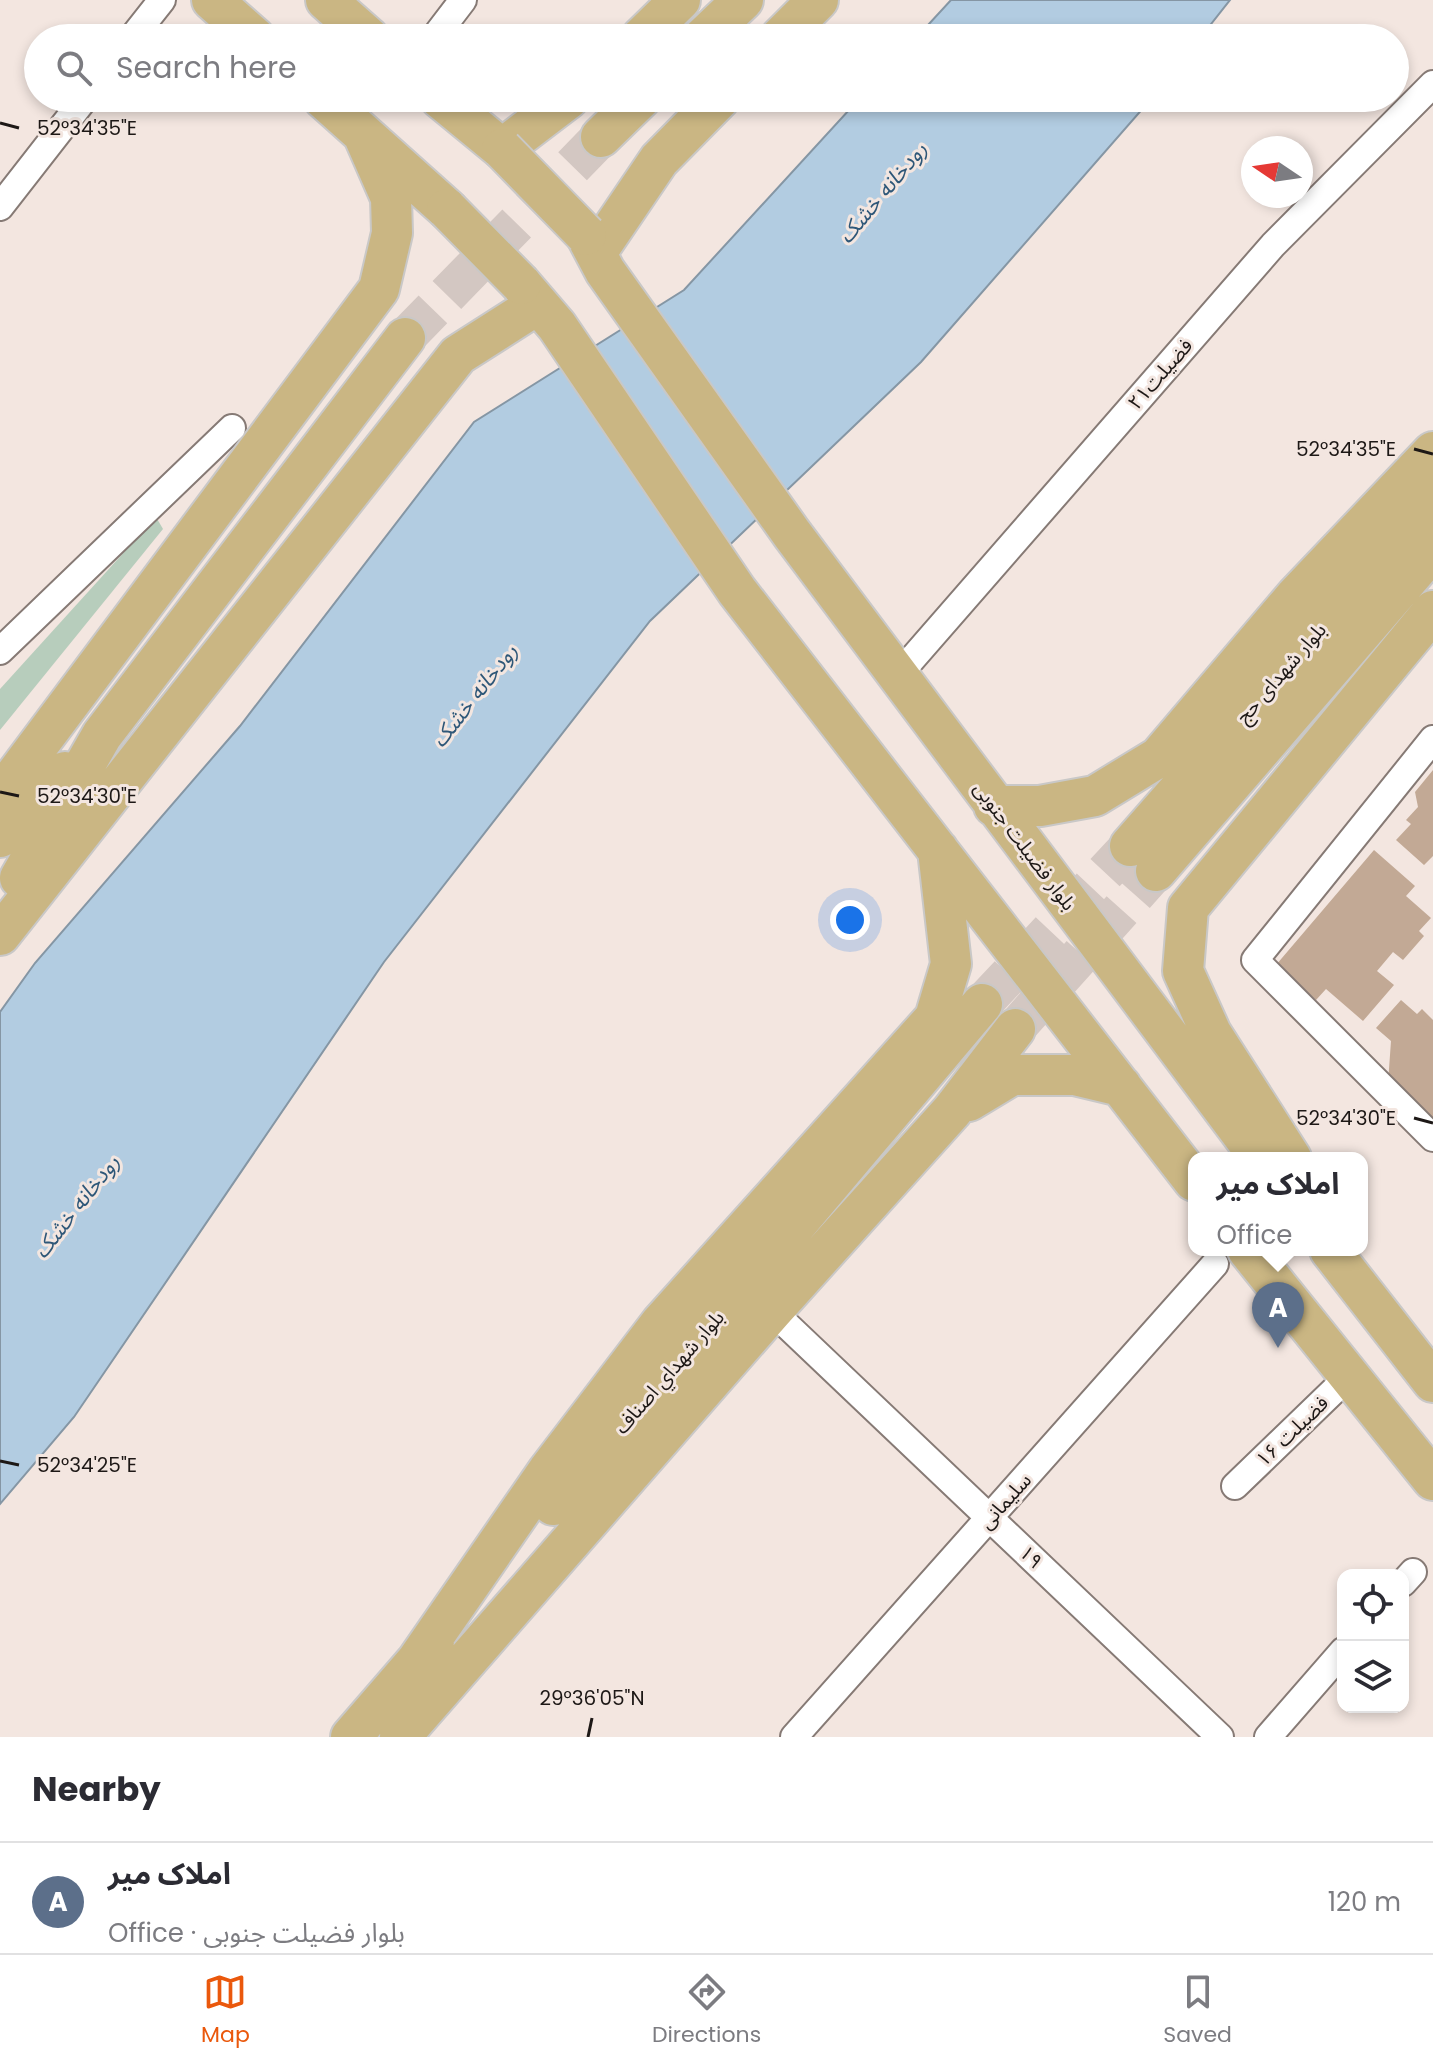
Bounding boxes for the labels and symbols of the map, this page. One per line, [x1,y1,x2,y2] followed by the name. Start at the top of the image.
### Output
[37,114,137,142] text: 52°34'35"E
[831,135,934,250] water label: رودخانه خشک
[1241,136,1313,208] north arrow
[1121,332,1199,416] street label: فضیلت۲۱
[1296,435,1396,463] text: 52°34'35"E
[1230,617,1333,730] street label: بلوار شهدای حج
[424,637,525,754] water label: رودخانه خشک
[967,776,1083,916] street label: بلوار فضیلت جنوبی
[37,782,137,810] text: 52°34'30"E
[830,900,870,940] your location
[1296,1104,1396,1132] text: 52°34'30"E
[26,1148,127,1265] water label: رودخانه خشک
[1252,1282,1304,1348] pin: A
[608,1304,732,1441] street label: بلوار شهداي اصناف
[1249,1389,1335,1473] street label: فضیلت ۱۶
[37,1451,137,1479] text: 52°34'25"E
[972,1467,1038,1535] street label: سلیمانی
[1013,1539,1049,1575] street label: ۱۹
[540,1684,644,1712] text: 29°36'05"N

